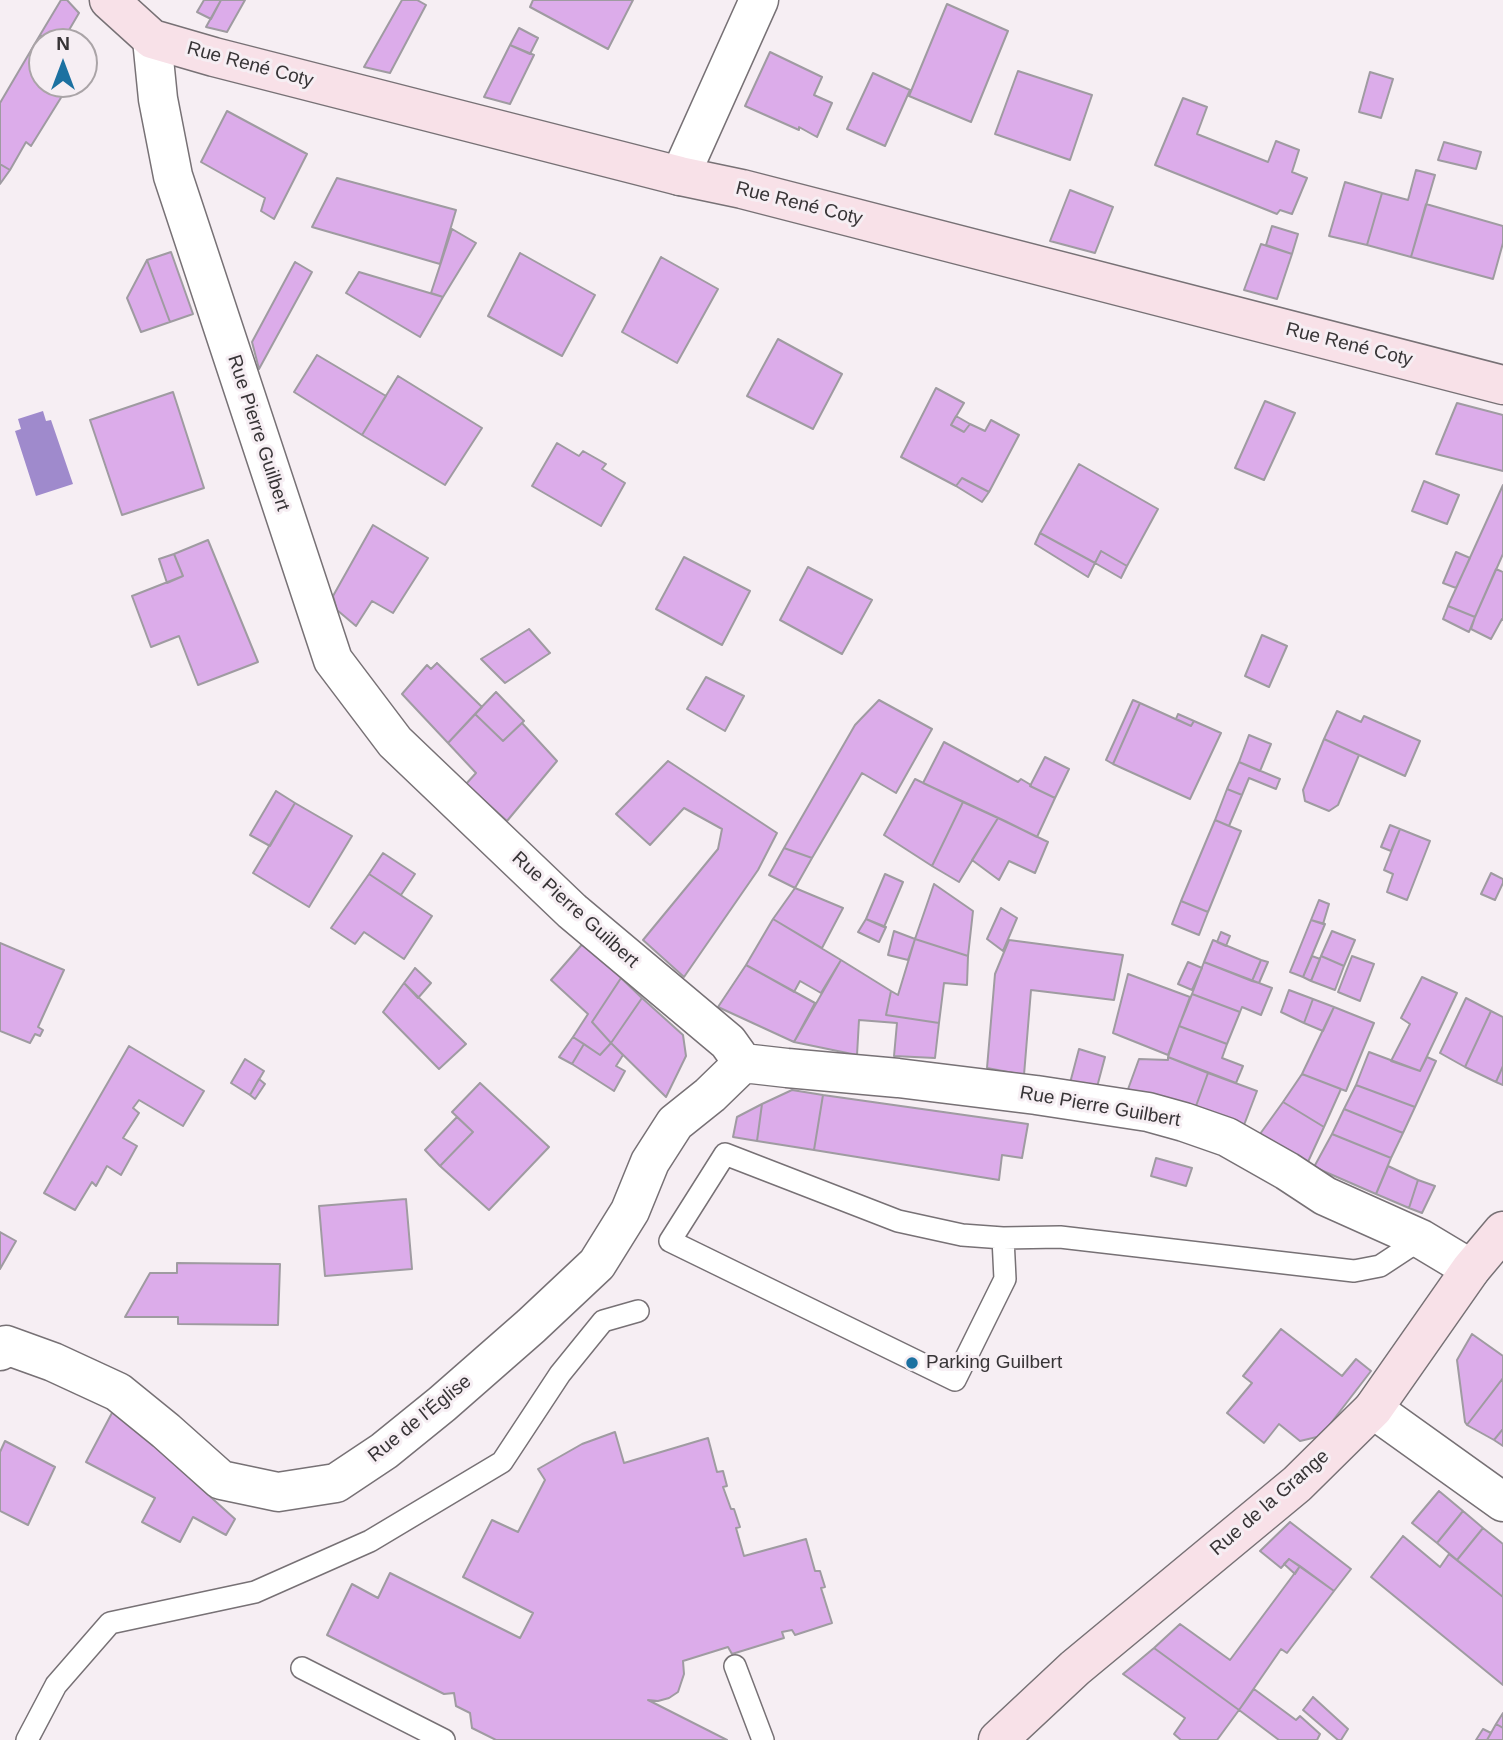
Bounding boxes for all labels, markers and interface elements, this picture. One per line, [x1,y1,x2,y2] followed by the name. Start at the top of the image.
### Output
[28,28,98,98] north arrow
[56,33,70,54] text: N
[184,37,316,93] street label: Rue René Coty
[733,177,865,231] street label: Rue René Coty
[1283,318,1415,372] street label: Rue René Coty
[222,352,294,514] street label: Rue Pierre Guilbert
[507,847,643,973] street label: Rue Pierre Guilbert
[1018,1082,1182,1132] street label: Rue Pierre Guilbert
[926,1352,1062,1374] place label: Parking Guilbert
[904,1355,920,1371] marker: Parking Guilbert
[364,1370,476,1468] street label: Rue de l'Église
[1206,1445,1334,1561] street label: Rue de la Grange

